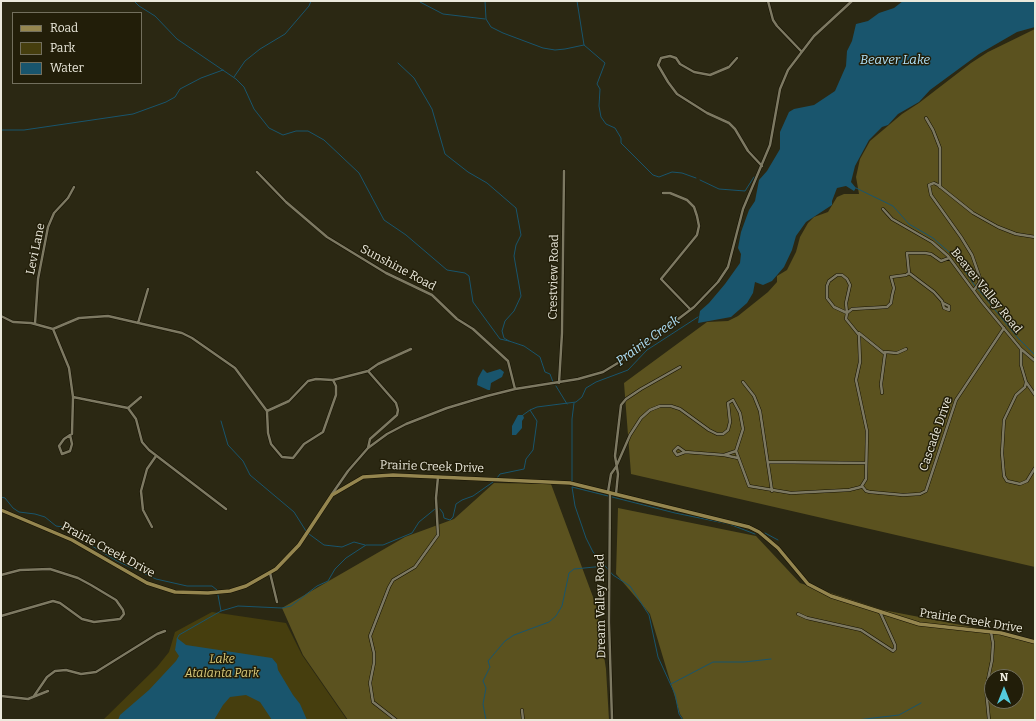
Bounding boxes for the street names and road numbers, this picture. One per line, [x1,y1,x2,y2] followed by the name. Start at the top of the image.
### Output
[24,222,48,276] street label: Levi Lane
[546,234,562,320] street label: Crestview Road
[358,242,438,294] street label: Sunshine Road
[947,246,1025,336] street label: Beaver Valley Road
[917,395,955,473] street label: Cascade Drive
[380,458,484,476] street label: Prairie Creek Drive
[59,519,157,581] street label: Prairie Creek Drive
[593,554,609,658] street label: Dream Valley Road
[918,606,1024,636] street label: Prairie Creek Drive

